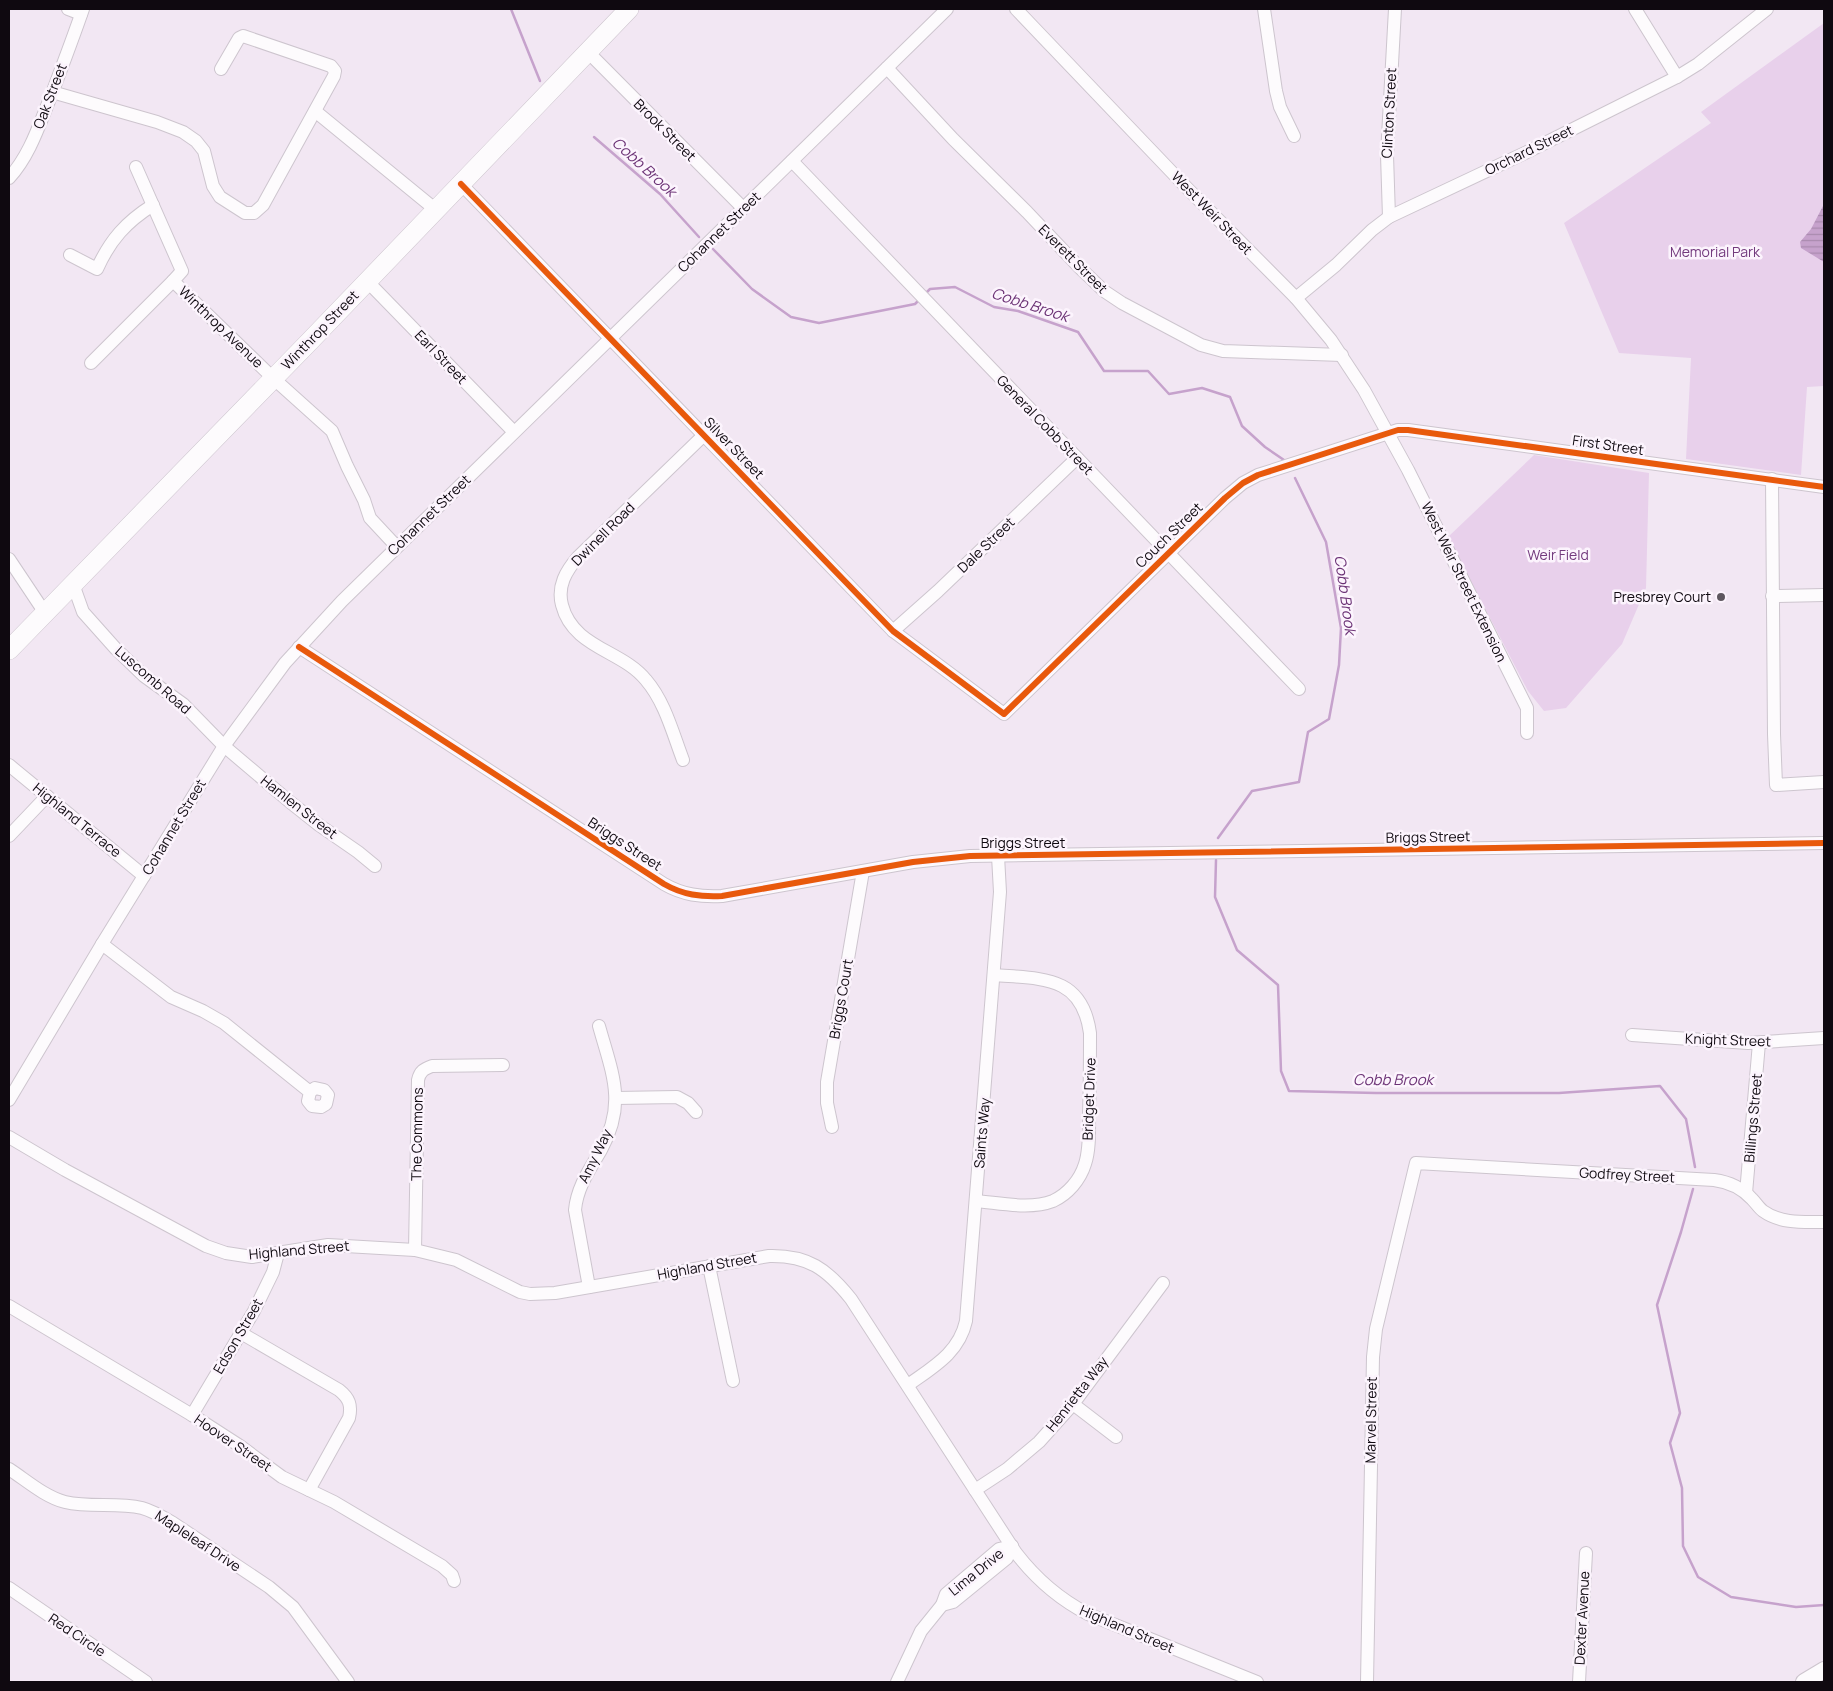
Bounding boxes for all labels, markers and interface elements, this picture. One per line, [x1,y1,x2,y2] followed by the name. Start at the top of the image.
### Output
[28,60,71,131] street label: Oak Street
[1377,67,1400,159] street label: Clinton Street
[630,94,701,165] street label: Brook Street
[1481,120,1576,179] street label: Orchard Street
[608,132,683,203] water label: Cobb Brook
[1168,167,1257,259] street label: West Weir Street
[673,187,765,276] street label: Cohannet Street
[1035,220,1112,298] street label: Everett Street
[1670,242,1761,261] park label: Memorial Park
[175,281,268,372] street label: Winthrop Avenue
[989,282,1074,328] water label: Cobb Brook
[277,285,363,374] street label: Winthrop Street
[411,326,472,388] street label: Earl Street
[993,371,1098,479] street label: General Cobb Street
[700,413,769,483] street label: Silver Street
[1571,430,1645,459] street label: First Street
[383,470,475,559] street label: Cohannet Street
[1131,497,1207,572] street label: Couch Street
[567,498,638,569] street label: Dwinell Road
[1417,499,1512,665] street label: West Weir Street Extension
[953,512,1019,577] street label: Dale Street
[1527,545,1589,564] park label: Weir Field
[1330,554,1362,639] water label: Cobb Brook
[1613,587,1711,606] place label: Presbrey Court
[1715,591,1727,603] marker: Presbrey Court
[111,641,195,718] street label: Luscomb Road
[257,771,342,843] street label: Hamlen Street
[137,775,210,878] street label: Cohannet Street
[29,778,125,861] street label: Highland Terrace
[585,813,666,875] street label: Briggs Street
[1385,826,1471,847] street label: Briggs Street
[981,833,1066,852] street label: Briggs Street
[824,957,857,1040] street label: Briggs Court
[1685,1029,1772,1051] street label: Knight Street
[1078,1057,1099,1141] street label: Bridget Drive
[1353,1069,1436,1090] water label: Cobb Brook
[1739,1072,1766,1163] street label: Billings Street
[406,1087,427,1181] street label: The Commons
[969,1096,994,1169] street label: Saints Way
[573,1125,616,1186] street label: Amy Way
[1579,1163,1676,1187] street label: Godfrey Street
[248,1236,350,1263] street label: Highland Street
[656,1247,759,1284] street label: Highland Street
[208,1294,267,1377] street label: Edson Street
[1041,1352,1112,1435] street label: Henrietta Way
[1360,1376,1381,1464] street label: Marvel Street
[191,1410,276,1476] street label: Hoover Street
[152,1506,245,1575] street label: Mapleleaf Drive
[944,1544,1007,1600] street label: Lima Drive
[1570,1571,1593,1665] street label: Dexter Avenue
[1077,1600,1178,1657] street label: Highland Street
[45,1608,110,1661] street label: Red Circle

